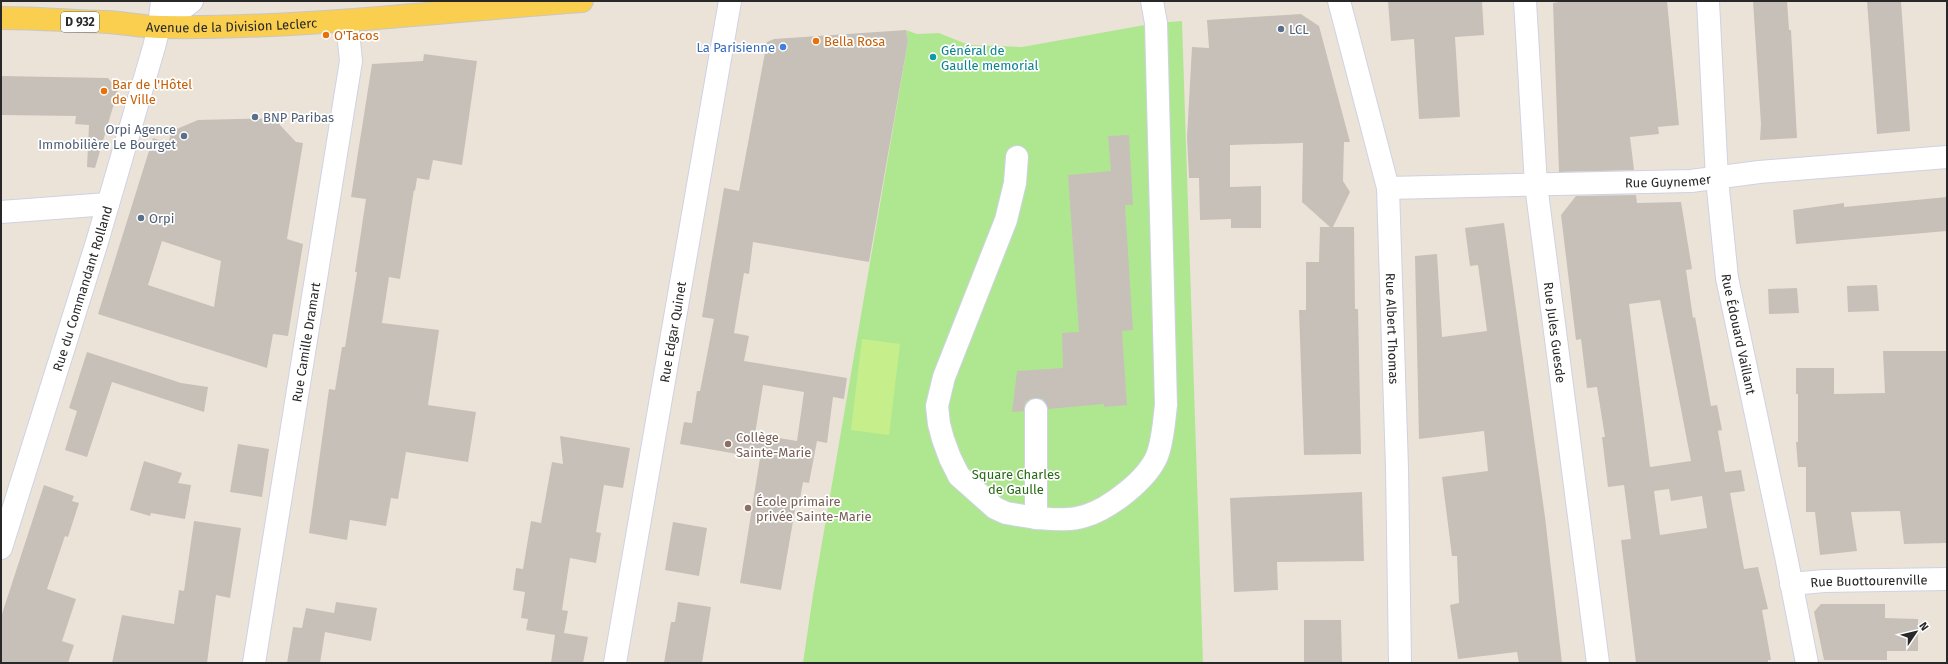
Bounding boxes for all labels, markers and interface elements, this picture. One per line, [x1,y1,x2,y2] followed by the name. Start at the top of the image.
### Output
[61,12,99,32] road number: D 932
[146,15,318,35] street label: Avenue de la Division Leclerc
[1289,22,1309,37] place label: LCL
[1276,24,1286,34] marker: LCL
[334,28,379,43] place label: O'Tacos
[321,30,331,40] marker: O'Tacos
[824,34,885,49] place label: Bella Rosa
[811,36,821,46] marker: Bella Rosa
[696,40,775,55] place label: La Parisienne
[778,42,788,52] marker: La Parisienne
[941,43,1039,73] place label: Général de Gaulle memorial
[928,52,938,62] marker: Général de Gaulle memorial
[112,77,192,107] place label: Bar de l'Hôtel de Ville
[99,86,109,96] marker: Bar de l'Hôtel de Ville
[263,110,334,125] place label: BNP Paribas
[250,112,260,122] marker: BNP Paribas
[38,122,176,152] place label: Orpi Agence Immobilière Le Bourget
[179,131,189,141] marker: Orpi Agence Immobilière Le Bourget
[1625,171,1712,191] street label: Rue Guynemer
[50,204,115,373] street label: Rue du Commandant Rolland
[149,211,174,226] place label: Orpi
[136,213,146,223] marker: Orpi
[1383,273,1401,385] street label: Rue Albert Thomas
[1719,273,1759,396] street label: Rue Édouard Vaillant
[657,280,689,384] street label: Rue Edgar Quinet
[289,281,323,403] street label: Rue Camille Dramart
[1541,281,1569,384] street label: Rue Jules Guesde
[736,430,811,460] place label: Collège Sainte-Marie
[723,439,733,449] marker: Collège Sainte-Marie
[972,467,1060,497] park label: Square Charles de Gaulle
[756,494,872,524] place label: École primaire privée Sainte-Marie
[743,503,753,513] marker: École primaire privée Sainte-Marie
[1810,572,1928,590] street label: Rue Buottourenville
[1896,612,1936,652] north arrow
[1916,620,1931,633] text: N

